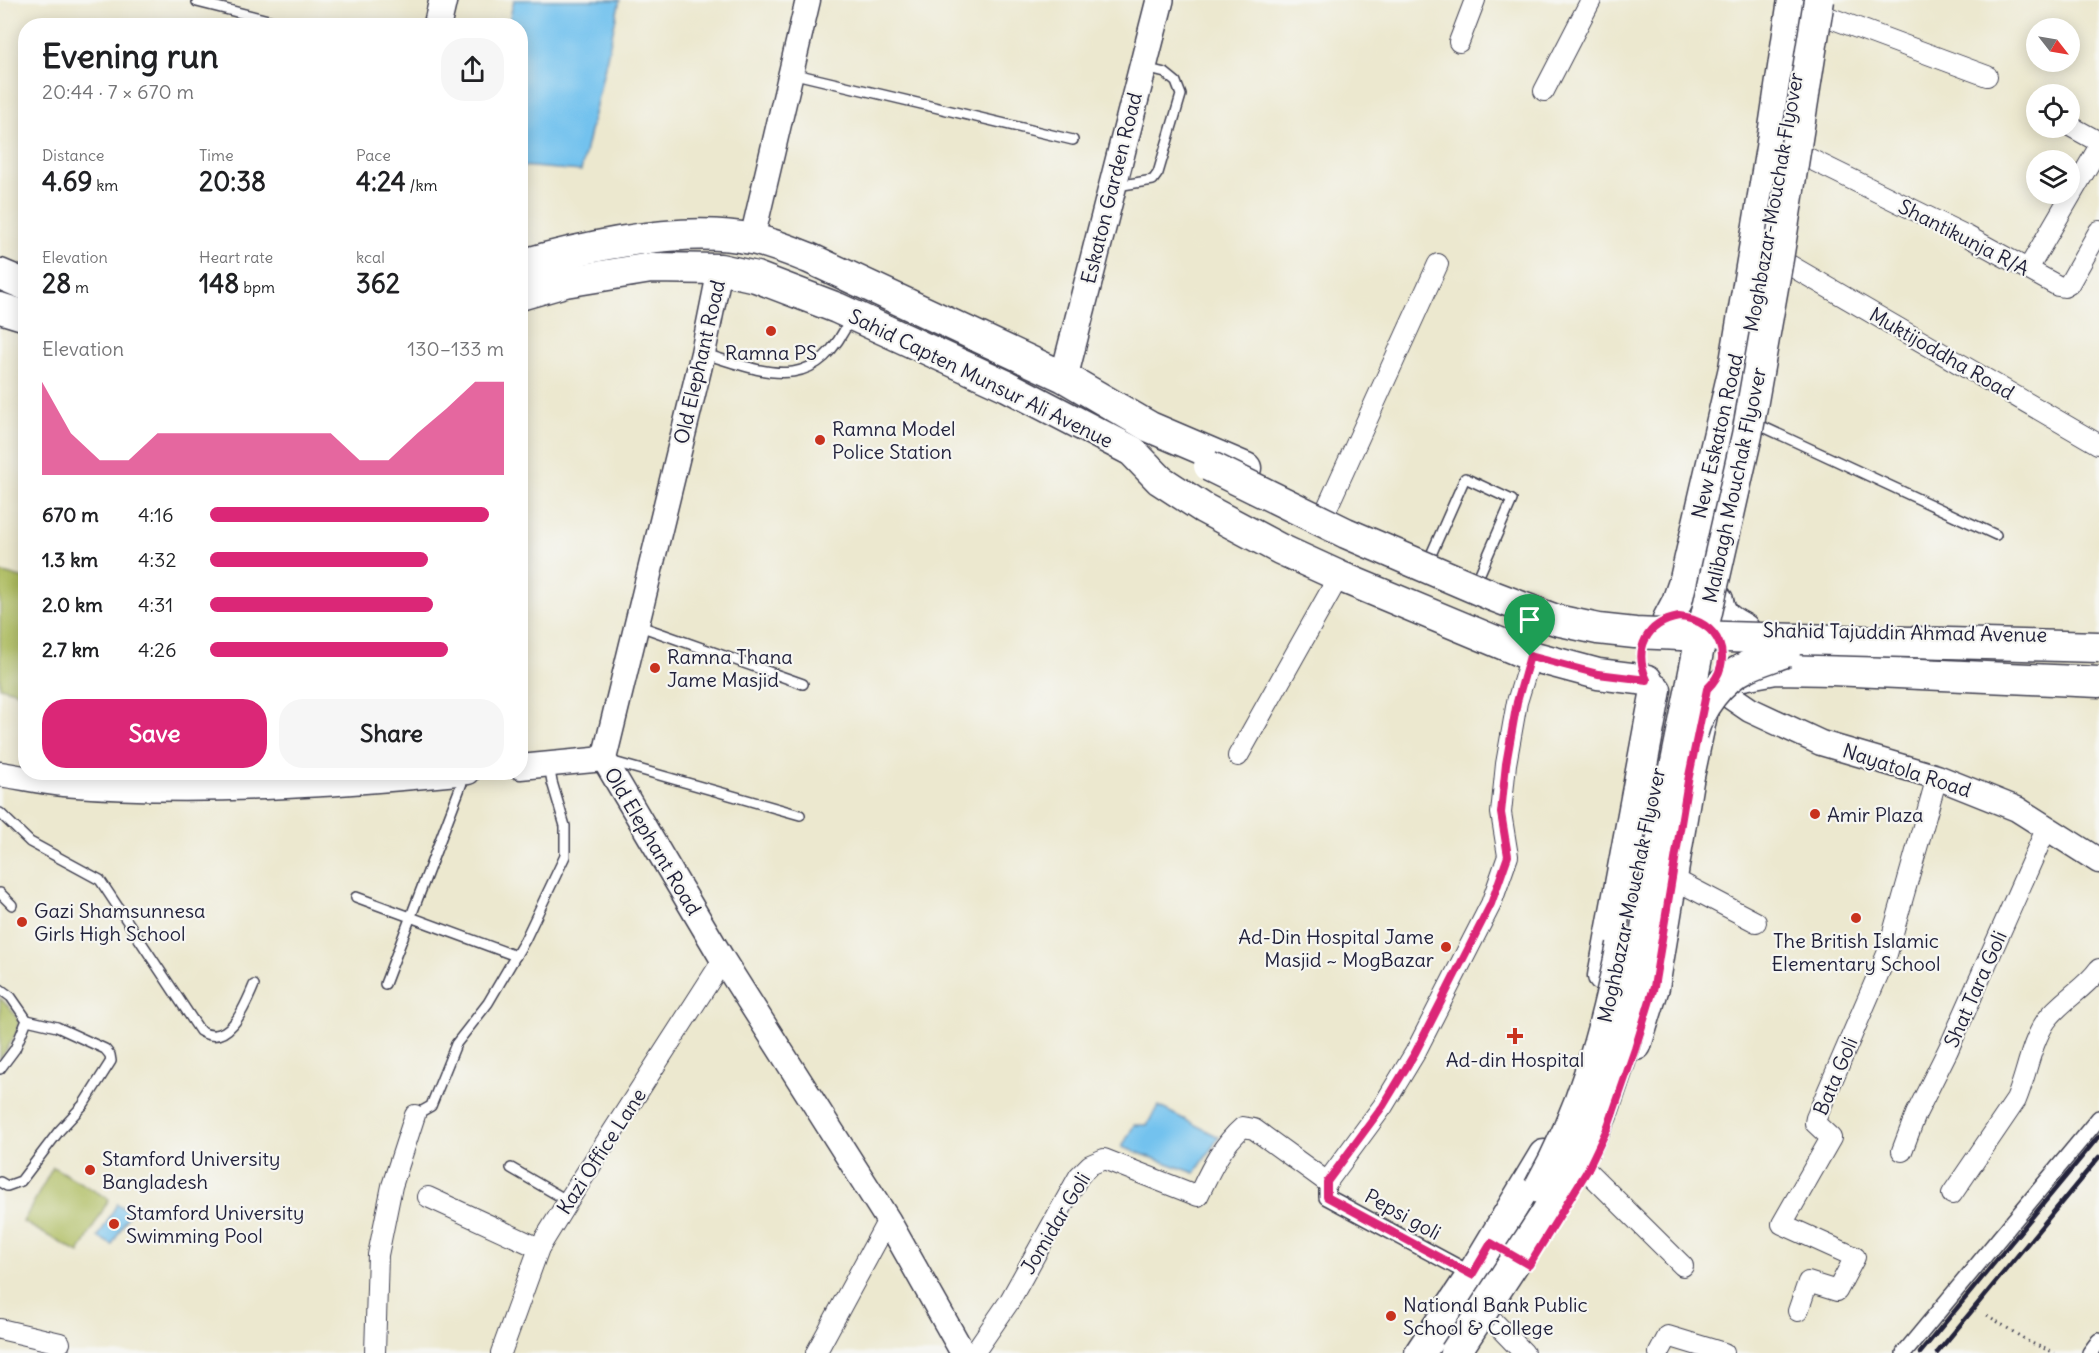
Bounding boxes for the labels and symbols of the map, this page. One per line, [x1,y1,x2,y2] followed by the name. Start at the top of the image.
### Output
[2026,18,2080,72] north arrow
[1738,70,1808,334] street label: Moghbazar-Mouchak Flyover
[1075,90,1147,286] street label: Eskaton Garden Road
[1894,193,2034,281] street label: Shantikunja R/A
[668,277,730,446] street label: Old Elephant Road
[1865,301,2019,405] street label: Muktijoddha Road
[845,303,1117,453] street label: Sahid Capten Munsur Ali Avenue
[764,324,778,338] marker: Ramna PS
[725,340,817,365] place label: Ramna PS
[1686,351,1748,521] street label: New Eskaton Road
[1697,365,1771,605] street label: Malibagh Mouchak Flyover
[832,416,956,464] place label: Ramna Model Police Station
[813,433,827,447] marker: Ramna Model Police Station
[1504,594,1555,656] pin
[1763,617,2047,647] street label: Shahid Tajuddin Ahmad Avenue
[667,644,793,692] place label: Ramna Thana Jame Masjid
[648,661,662,675] marker: Ramna Thana Jame Masjid
[1840,738,1974,803] street label: Nayatola Road
[599,763,707,919] street label: Old Elephant Road
[1592,765,1670,1025] street label: Moghbazar Mouchak Flyover
[1827,802,1924,827] place label: Amir Plaza
[1808,807,1822,821] marker: Amir Plaza
[34,898,206,946] place label: Gazi Shamsunnesa Girls High School
[1849,911,1863,925] marker: The British Islamic Elementary School
[15,915,29,929] marker: Gazi Shamsunnesa Girls High School
[1238,924,1434,972] place label: Ad-Din Hospital Jame Masjid ~ MogBazar
[1938,927,2012,1051] street label: Shat Tara Goli
[1772,928,1940,976] place label: The British Islamic Elementary School
[1439,940,1453,954] marker: Ad-Din Hospital Jame Masjid ~ MogBazar
[1506,1027,1524,1045] marker: Ad-din Hospital
[1807,1033,1863,1119] street label: Bata Goli
[1446,1047,1584,1072] place label: Ad-din Hospital
[551,1083,651,1219] street label: Kazi Office Lane
[102,1146,280,1194] place label: Stamford University Bangladesh
[83,1163,97,1177] marker: Stamford University Bangladesh
[1015,1168,1095,1278] street label: Jomidar Goli
[1361,1183,1445,1245] street label: Pepsi goli
[126,1200,304,1248] place label: Stamford University Swimming Pool
[107,1217,121,1231] marker: Stamford University Swimming Pool
[1403,1292,1588,1340] place label: National Bank Public School & College
[1384,1309,1398,1323] marker: National Bank Public School & College

